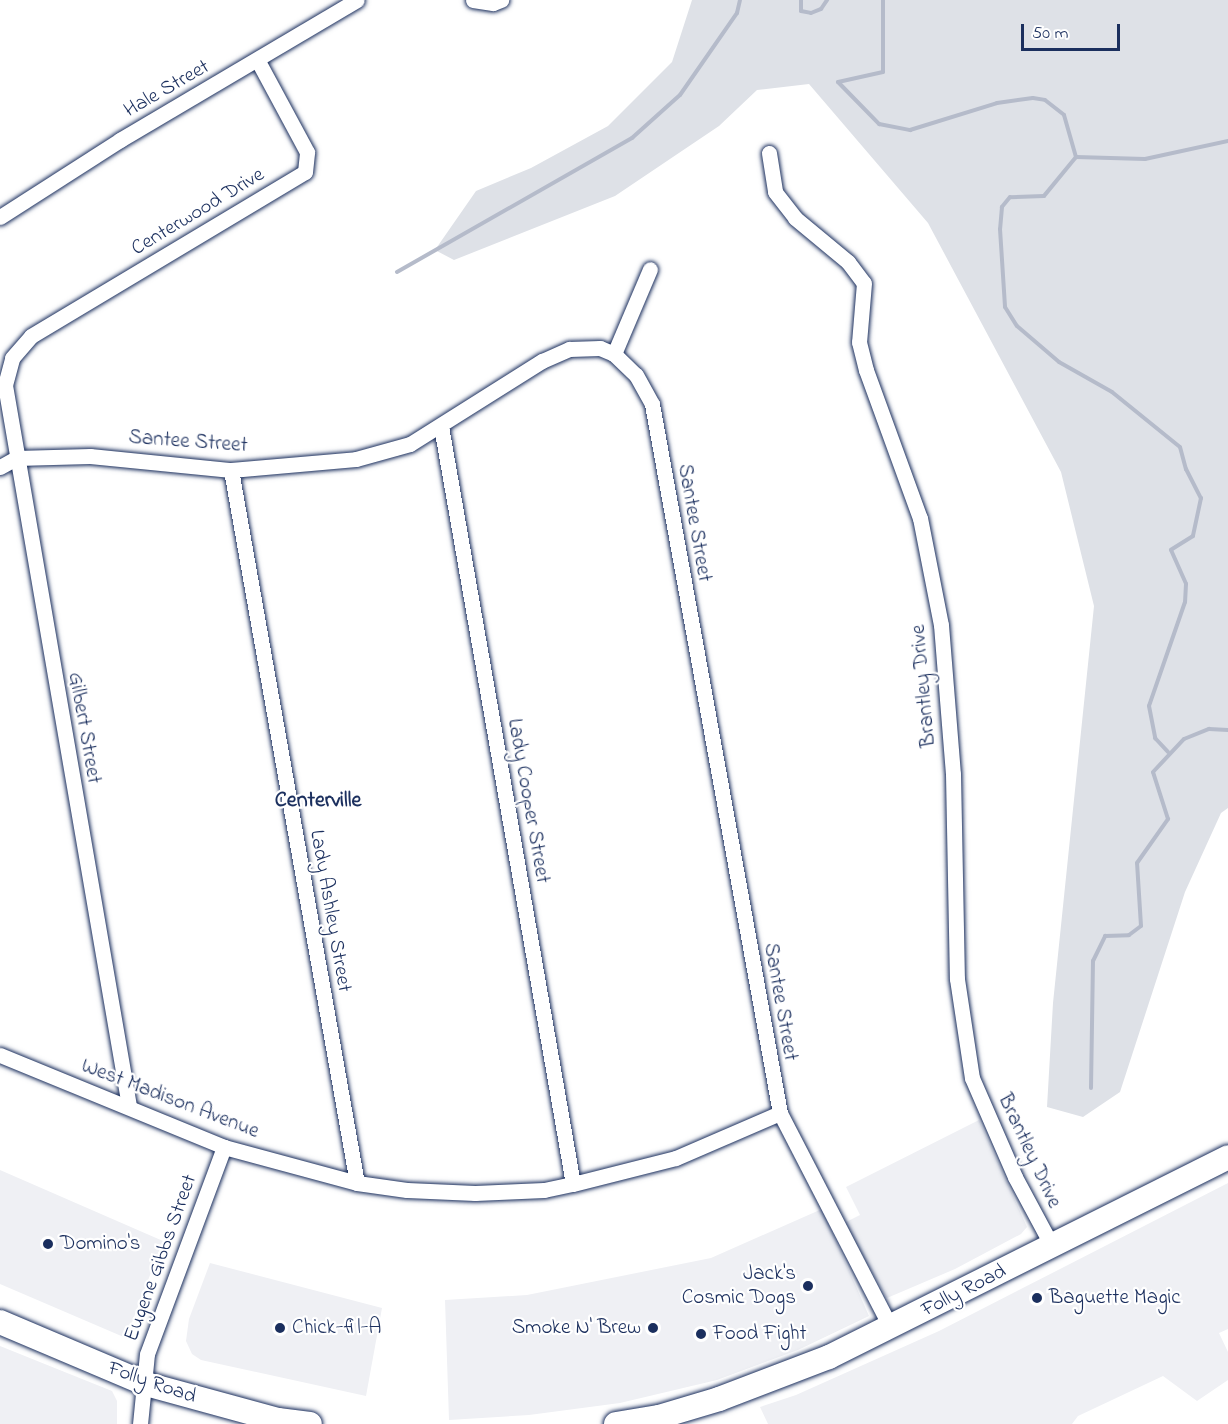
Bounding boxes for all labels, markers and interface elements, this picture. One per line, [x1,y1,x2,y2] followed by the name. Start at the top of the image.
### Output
[1024,12,1123,50] scale bar
[1032,21,1069,47] text: 50 m
[120,54,214,124] street label: Hale Street
[127,162,269,262] street label: Centerwood Drive
[128,425,248,459] street label: Santee Street
[671,462,717,584] street label: Santee Street
[906,624,942,748] street label: Brantley Drive
[62,670,106,786] street label: Gilbert Street
[501,717,555,885] street label: Lady Cooper Street
[275,789,361,815] district label: Centerville
[303,828,357,994] street label: Lady Ashley Street
[757,941,803,1063] street label: Santee Street
[78,1053,262,1145] street label: West Madison Avenue
[992,1090,1066,1212] street label: Brantley Drive
[119,1171,203,1345] street label: Eugene Gibbs Street
[60,1231,141,1257] place label: Domino's
[41,1237,55,1251] marker: Domino's
[917,1259,1011,1323] street label: Folly Road
[682,1261,796,1311] place label: Jack's Cosmic Dogs
[801,1279,815,1293] marker: Jack's Cosmic Dogs
[1049,1285,1181,1311] place label: Baguette Magic
[1030,1291,1044,1305] marker: Baguette Magic
[292,1315,382,1341] place label: Chick-fil-A
[512,1315,641,1341] place label: Smoke N' Brew
[273,1321,287,1335] marker: Chick-fil-A
[646,1321,660,1335] marker: Smoke N' Brew
[713,1321,807,1347] place label: Food Fight
[694,1327,708,1341] marker: Food Fight
[105,1356,199,1410] street label: Folly Road

